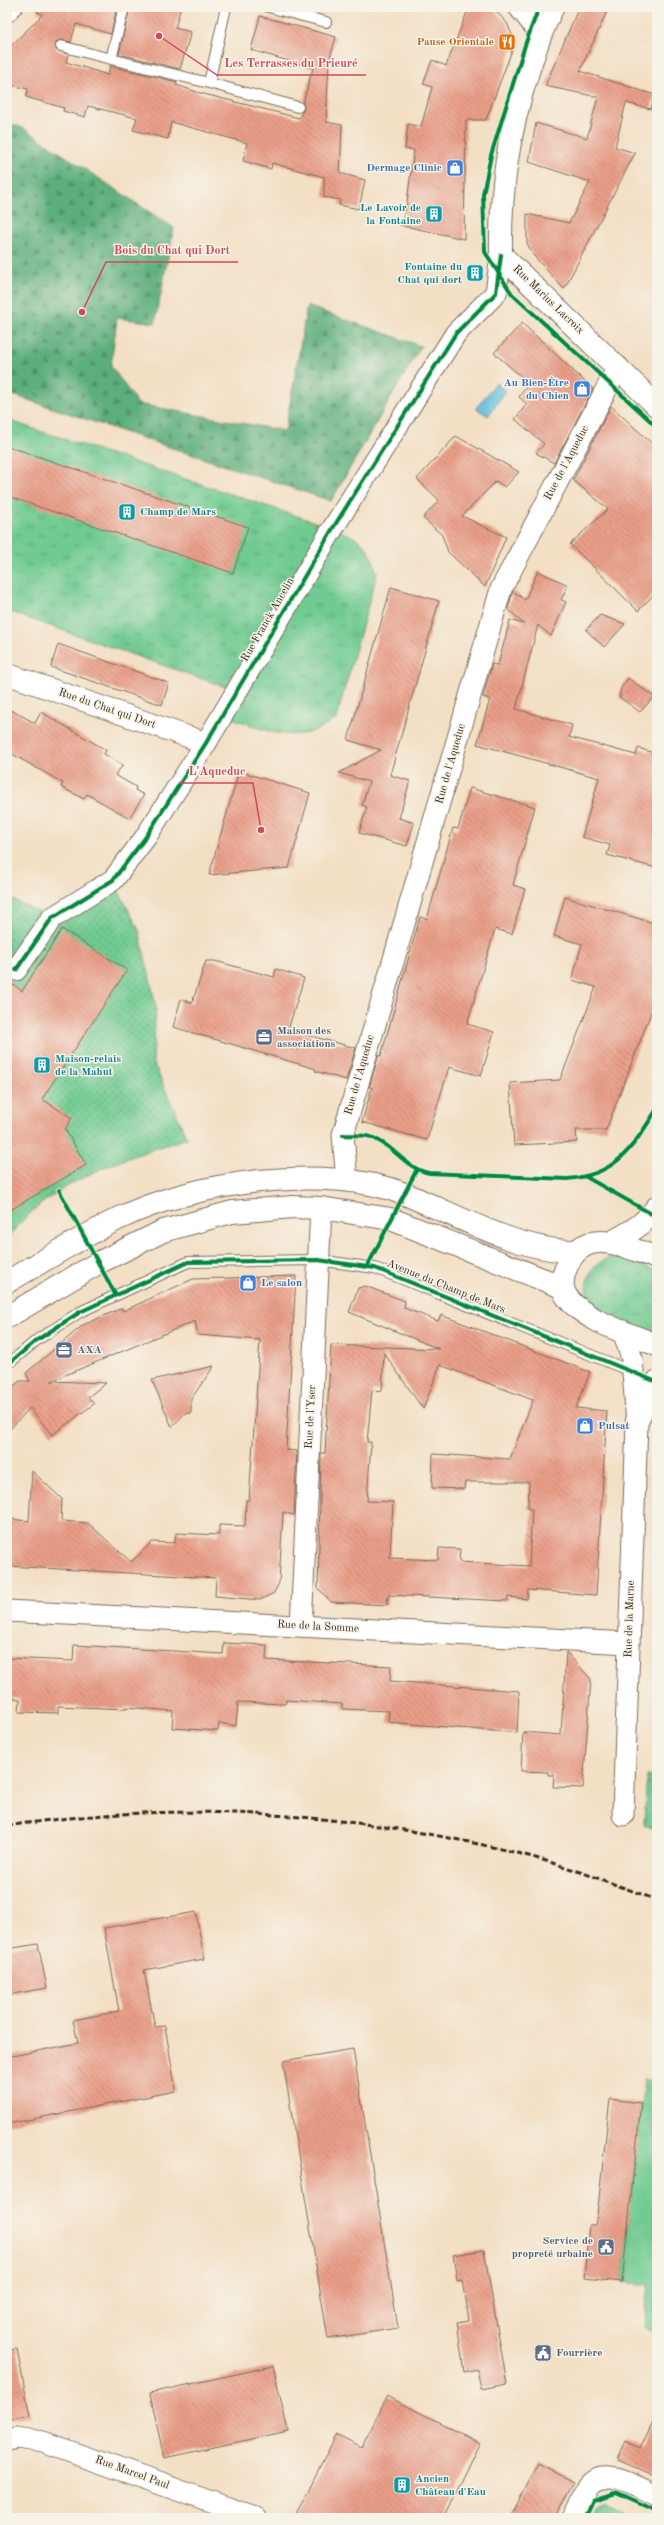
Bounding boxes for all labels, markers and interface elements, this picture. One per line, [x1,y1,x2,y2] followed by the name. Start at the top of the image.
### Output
[497,32,517,52] restaurant icon: Pause Orientale
[417,37,494,48] place label: Pause Orientale
[217,51,366,75] callout: Les Terrasses du Prieuré
[224,58,358,70] text: Les Terrasses du Prieuré
[445,158,465,178] shop icon: Dermage Clinic
[366,163,442,174] place label: Dermage Clinic
[360,203,421,227] place label: Le Lavoir de la Fontaine
[424,204,444,224] building icon: Le Lavoir de la Fontaine
[106,238,238,262] callout: Bois du Chat qui Dort
[114,245,231,257] text: Bois du Chat qui Dort
[398,262,462,286] place label: Fontaine du Chat qui dort
[465,263,485,283] building icon: Fontaine du Chat qui dort
[510,263,586,337] street label: Rue Marius Lacroix
[504,376,569,402] place label: Au Bien-Être du Chien
[572,379,592,399] shop icon: Au Bien-Être du Chien
[543,424,591,502] street label: Rue de l'Aqueduc
[117,502,137,522] building icon: Champ de Mars
[140,507,216,518] place label: Champ de Mars
[240,576,297,664] street label: Rue Franck Ancelin
[57,687,157,731] street label: Rue du Chat qui Dort
[434,723,468,805] street label: Rue de l'Aqueduc
[180,759,253,783] callout: L'Aqueduc
[188,766,246,778] text: L'Aqueduc
[277,1026,336,1050] place label: Maison des associations
[254,1027,274,1047] office icon: Maison des associations
[343,1034,377,1116] street label: Rue de l'Aqueduc
[55,1054,121,1078] place label: Maison-relais de la Mahut
[32,1055,52,1075] building icon: Maison-relais de la Mahut
[385,1258,507,1316] street label: Avenue du Champ de Mars
[238,1273,258,1293] shop icon: Le salon
[261,1278,302,1289] place label: Le salon
[54,1340,74,1360] office icon: AXA
[77,1345,103,1356] place label: AXA
[304,1384,318,1449] street label: Rue de l'Yser
[575,1416,595,1436] shop icon: Pulsat
[598,1421,629,1432] place label: Pulsat
[623,1580,637,1658] street label: Rue de la Marne
[277,1619,359,1635] street label: Rue de la Somme
[512,2236,593,2260] place label: Service de propreté urbaine
[596,2237,616,2257] public building icon: Service de propreté urbaine
[533,2343,553,2363] public building icon: Fourrière
[556,2348,602,2359] place label: Fourrière
[93,2454,171,2492] street label: Rue Marcel Paul
[415,2474,486,2498] place label: Ancien Château d'Eau
[392,2475,412,2495] building icon: Ancien Château d'Eau

